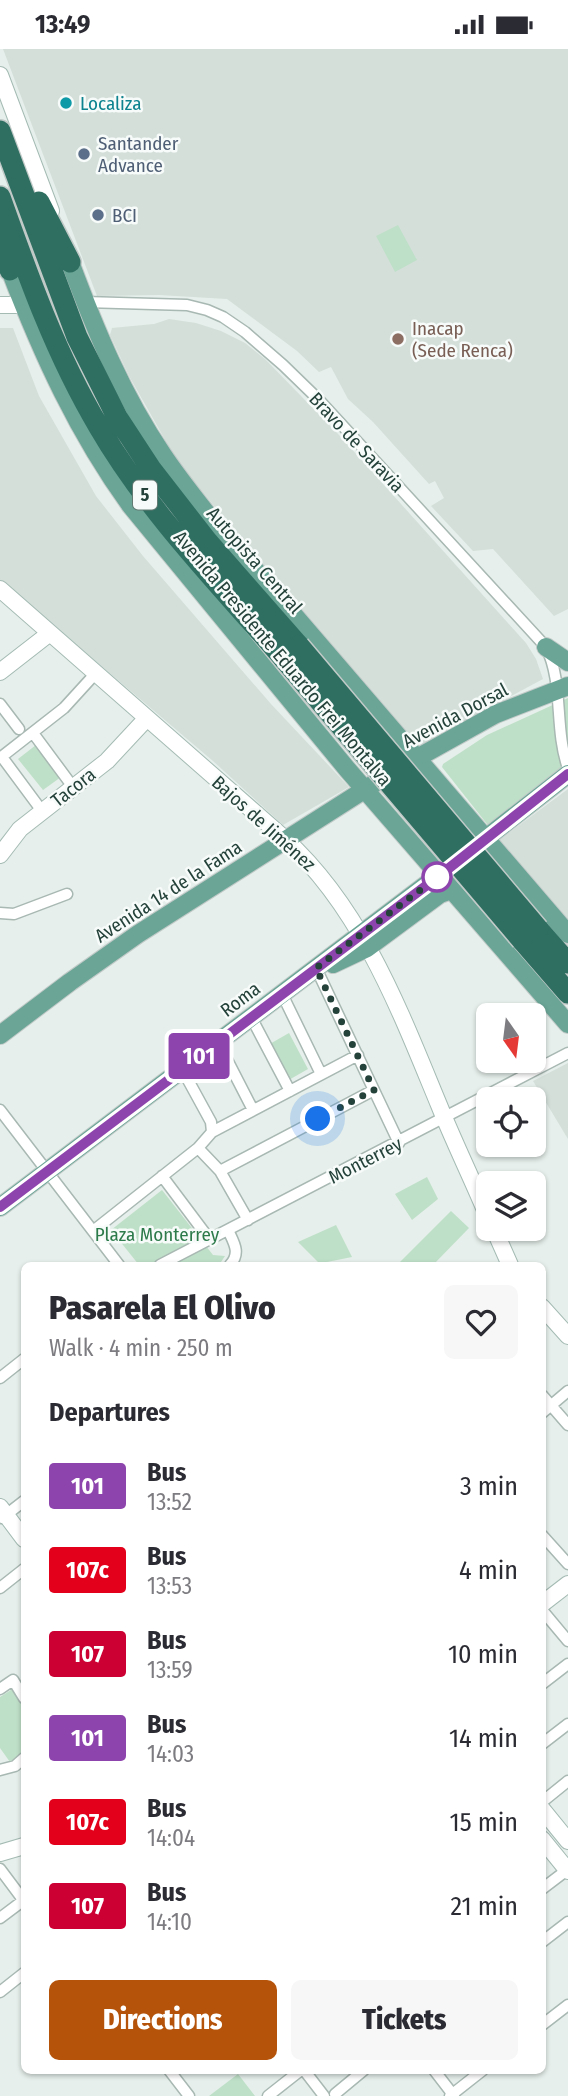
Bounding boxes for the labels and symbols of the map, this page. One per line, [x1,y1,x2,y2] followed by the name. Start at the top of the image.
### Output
[80,92,141,115] place label: Localiza
[58,95,74,111] marker: Localiza
[98,132,179,177] place label: Santander Advance
[76,146,92,162] marker: Santander Advance
[112,204,137,227] place label: BCI
[90,207,106,223] marker: BCI
[412,317,513,362] place label: Inacap (Sede Renca)
[390,331,406,347] marker: Inacap (Sede Renca)
[304,387,409,497] street label: Bravo de Saravia
[133,481,157,510] road number: 5
[202,502,307,618] street label: Autopista Central
[169,526,396,791] street label: Avenida Presidente Eduardo Frei Montalva
[399,678,512,753] street label: Avenida Dorsal
[46,763,100,812] street label: Tacora
[207,771,321,876] street label: Bajos de Jiménez
[90,835,246,948] street label: Avenida 14 de la Fama
[422,862,452,892] unlabelled marker
[216,977,265,1022] street label: Roma
[476,1003,546,1073] north arrow
[159,1033,239,1079] line badge: 101
[300,1101,335,1136] your location
[325,1132,406,1189] street label: Monterrey
[95,1223,220,1246] park label: Plaza Monterrey

